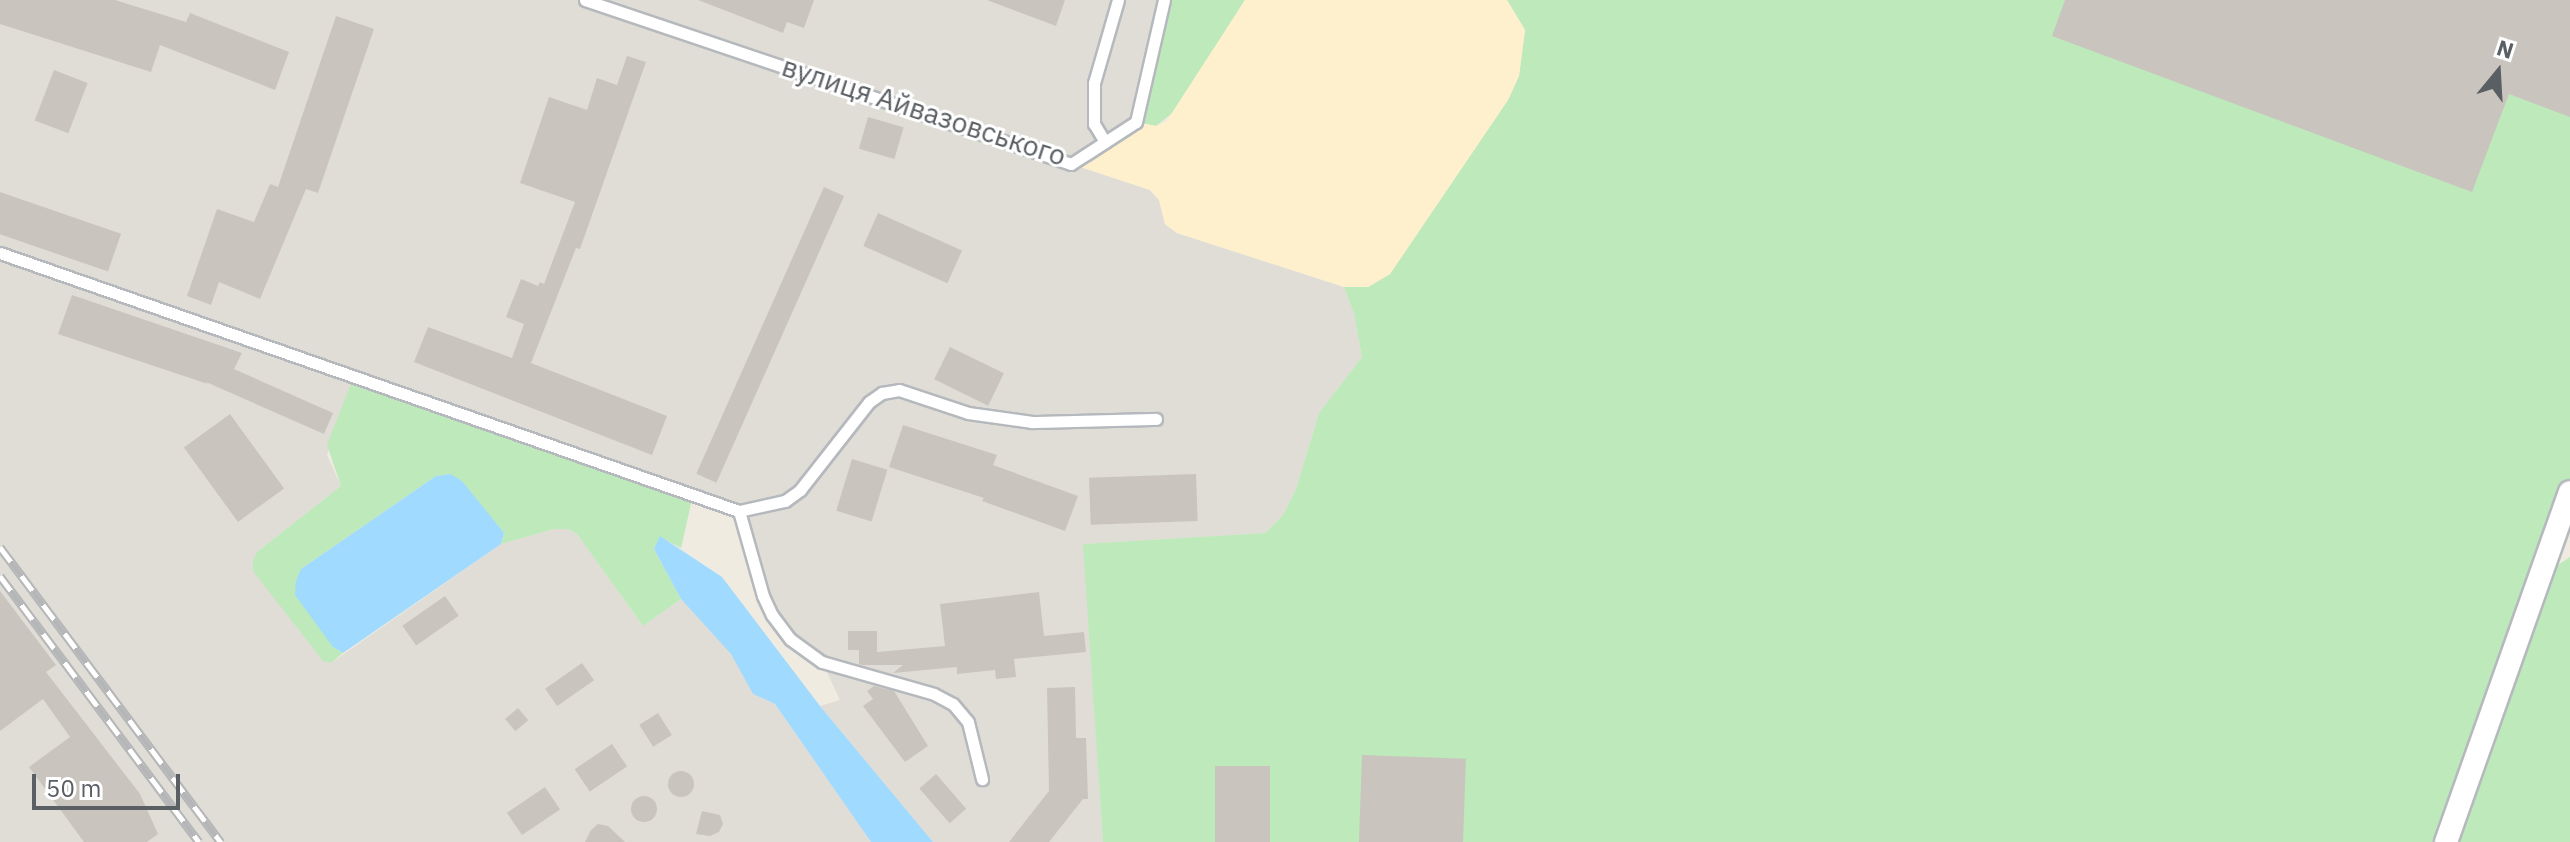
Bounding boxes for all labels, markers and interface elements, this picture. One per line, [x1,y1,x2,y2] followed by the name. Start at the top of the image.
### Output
[2458,32,2538,112] north arrow
[2494,32,2518,65] text: N
[778,49,1070,173] street label: вулиця Айвазовського
[36,758,184,808] scale bar
[46,772,101,804] text: 50 m

